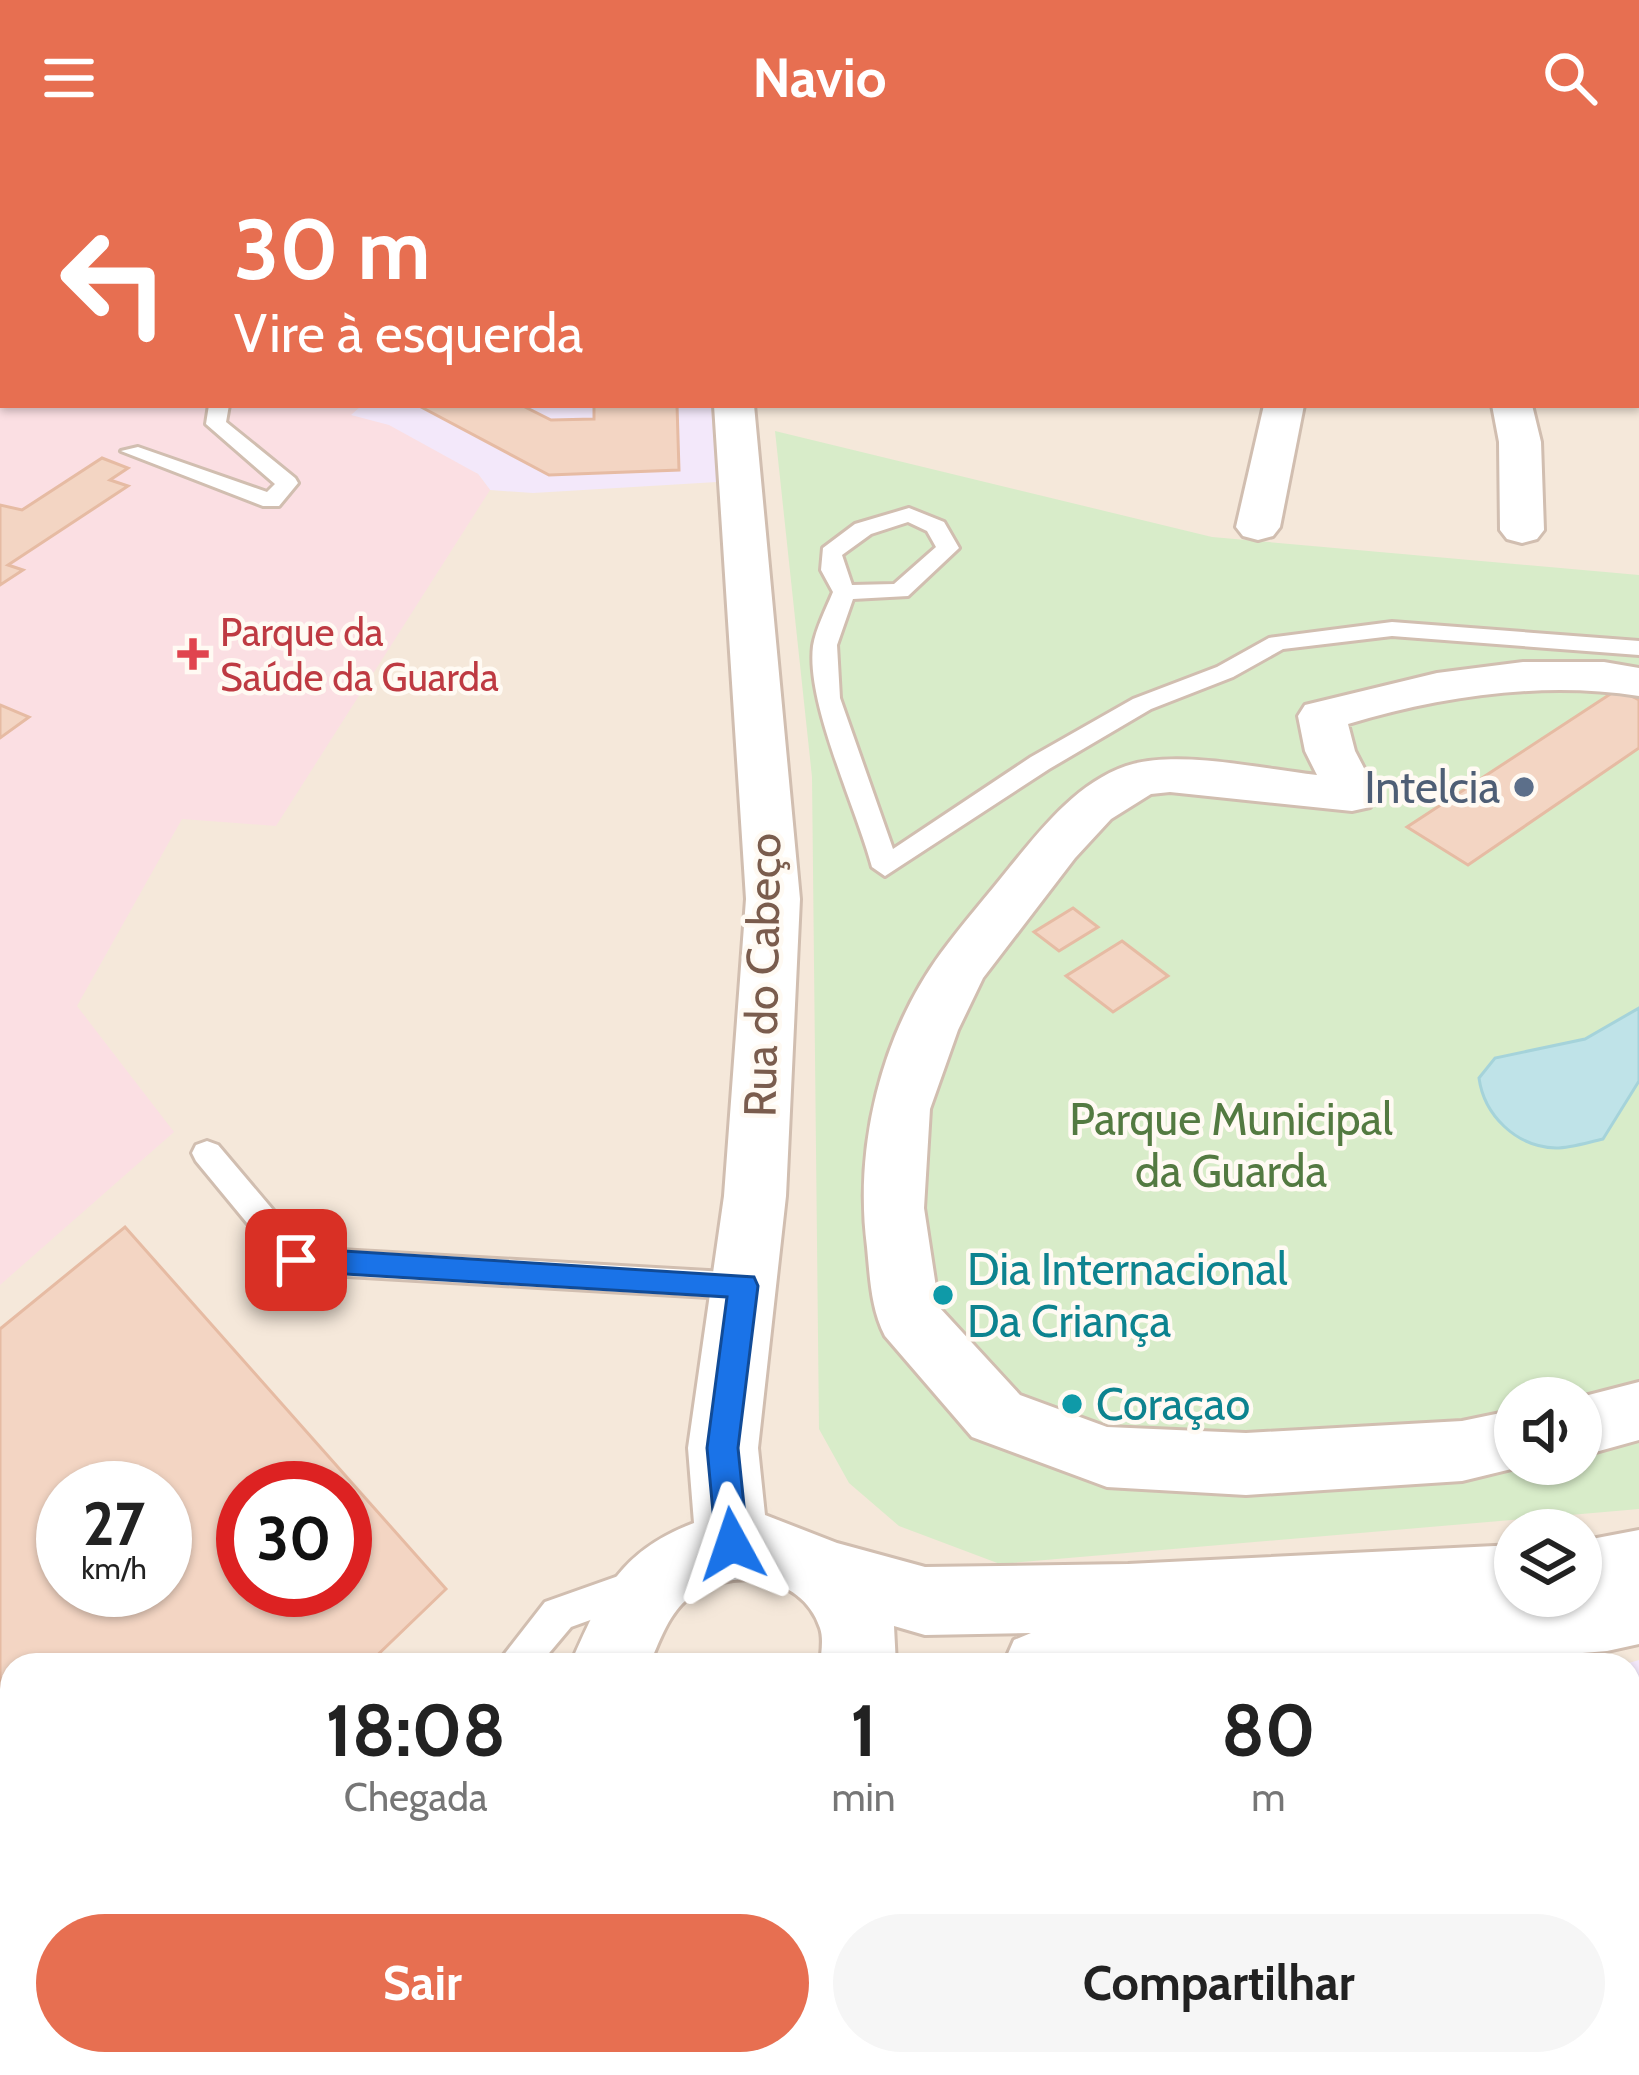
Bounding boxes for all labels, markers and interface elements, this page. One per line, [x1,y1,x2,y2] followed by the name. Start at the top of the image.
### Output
[36,45,102,111] icon: menu
[752,45,887,111] text: Navio
[1537,45,1603,111] icon: search
[234,198,430,300] text: 30 m
[36,204,192,360] icon: left
[234,300,583,366] text: Vire à esquerda
[220,608,499,701] place label: Parque da Saúde da Guarda
[177,638,209,670] marker: Parque da Saúde da Guarda
[1364,760,1500,814] place label: Intelcia
[1511,774,1537,800] marker: Intelcia
[733,833,791,1117] street label: Rua do Cabeço
[1069,1092,1393,1198] park label: Parque Municipal da Guarda
[245,1209,347,1311] pin
[263,1227,329,1293] icon: arrive
[967,1242,1288,1348] place label: Dia Internacional Da Criança
[930,1282,956,1308] marker: Dia Internacional Da Criança
[1096,1377,1250,1431] place label: Coraçao
[1494,1377,1602,1617] map controls
[1494,1377,1602,1485] button: sound
[1059,1391,1085,1417] marker: Coraçao
[216,1461,372,1617] speed limit sign: 30
[669,1481,795,1607] position arrow
[83,1487,145,1560] text: 27
[1494,1509,1602,1617] button: layers
[81,1550,147,1587] text: km/h
[326,1687,506,1774] text: 18:08
[850,1687,877,1774] text: 1
[1221,1687,1315,1774] text: 80
[344,1773,488,1821] text: Chegada
[831,1773,896,1821] text: min
[1251,1773,1285,1821] text: m
[36,1914,809,2052] button: Sair
[833,1914,1605,2052] button: Compartilhar

